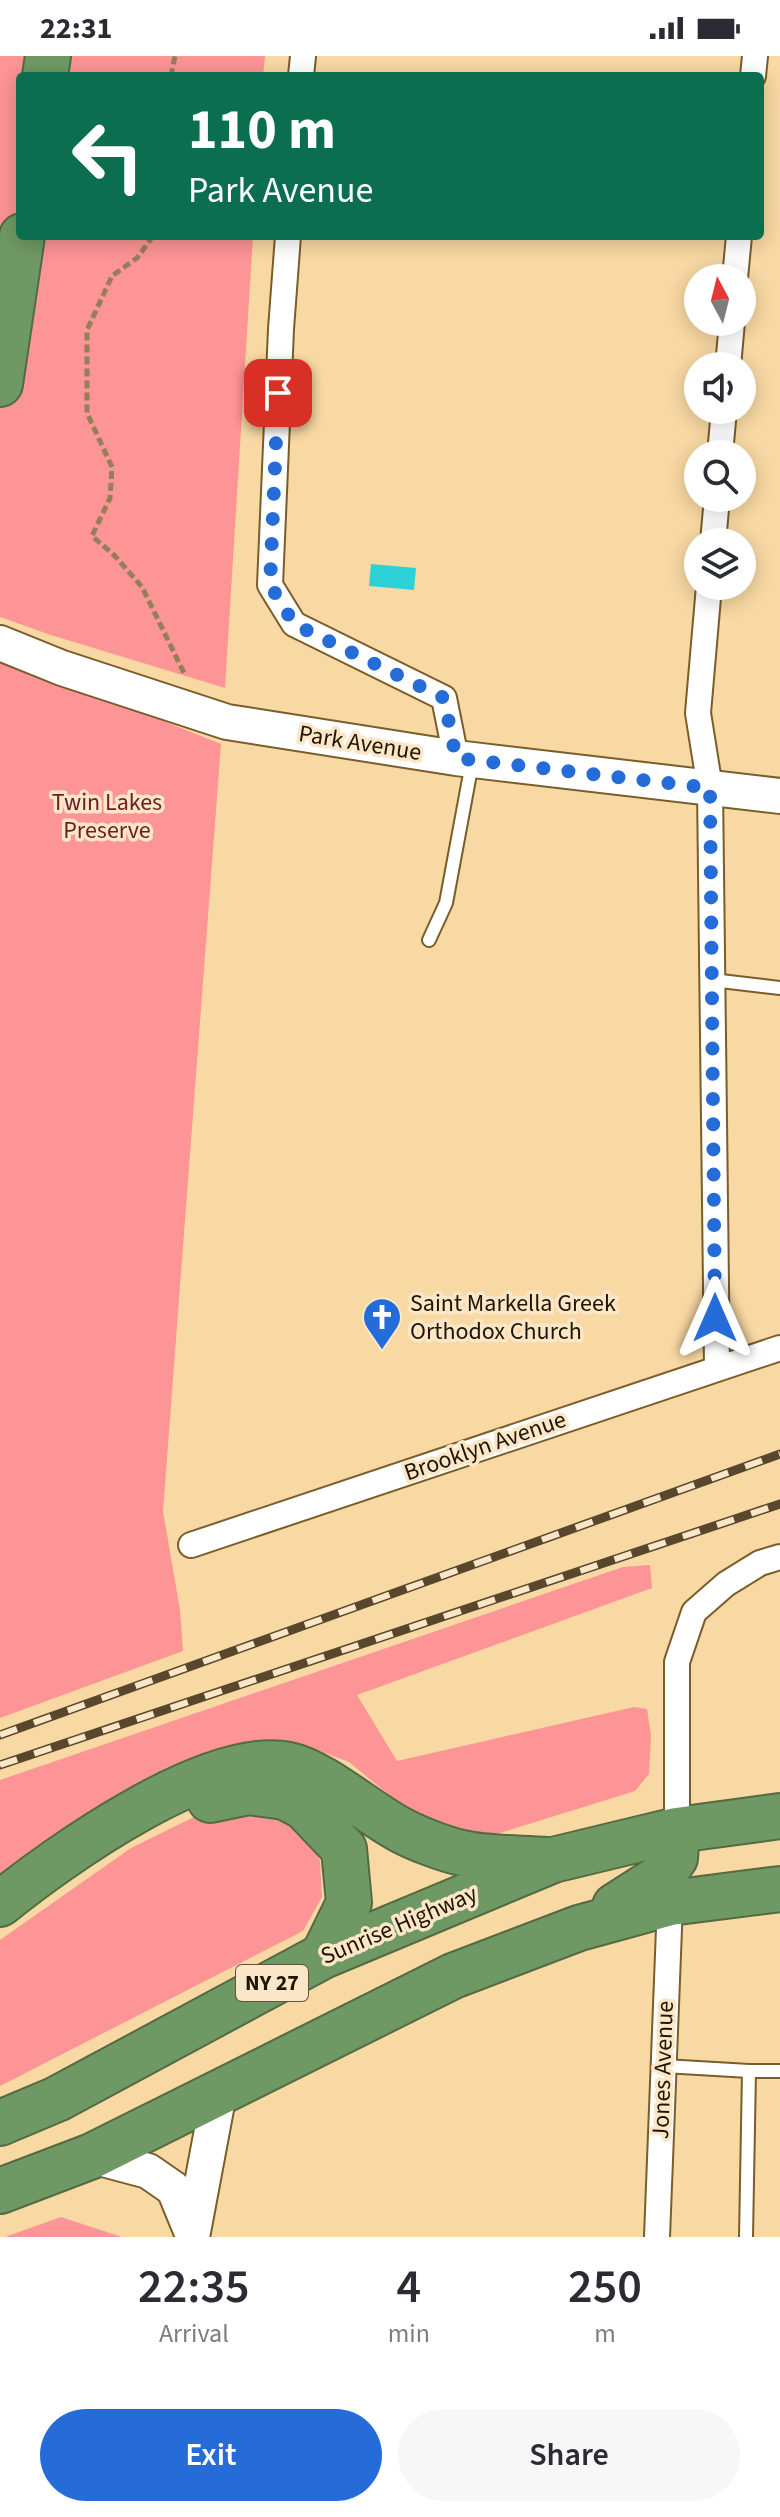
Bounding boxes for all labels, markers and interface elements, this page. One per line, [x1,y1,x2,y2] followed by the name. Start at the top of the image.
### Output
[40,7,112,50] text: 22:31
[188,91,336,170] text: 110 m
[56,104,160,208] icon: left
[188,165,373,216] text: Park Avenue
[684,264,756,336] north arrow
[684,264,756,600] map controls
[684,352,756,424] button: sound
[244,359,312,427] pin
[256,371,300,415] icon: arrive
[684,440,756,512] button: search
[684,528,756,600] button: layers
[296,716,424,770] street label: Park Avenue
[52,785,162,848] park label: Twin Lakes Preserve
[673,1276,757,1360] position arrow
[410,1286,616,1349] place label: Saint Markella Greek Orthodox Church
[361,1296,403,1351] church icon: Saint Markella Greek Orthodox Church
[399,1402,571,1490] street label: Brooklyn Avenue
[315,1876,483,1974] street label: Sunrise Highway
[236,1965,308,2001] road number: NY 27
[643,2000,683,2140] street label: Jones Avenue
[138,2253,250,2321] text: 22:35
[397,2253,421,2321] text: 4
[568,2253,642,2321] text: 250
[159,2315,229,2352] text: Arrival
[388,2315,430,2352] text: min
[594,2315,616,2352] text: m
[40,2409,382,2501] button: Exit
[398,2409,740,2501] button: Share

